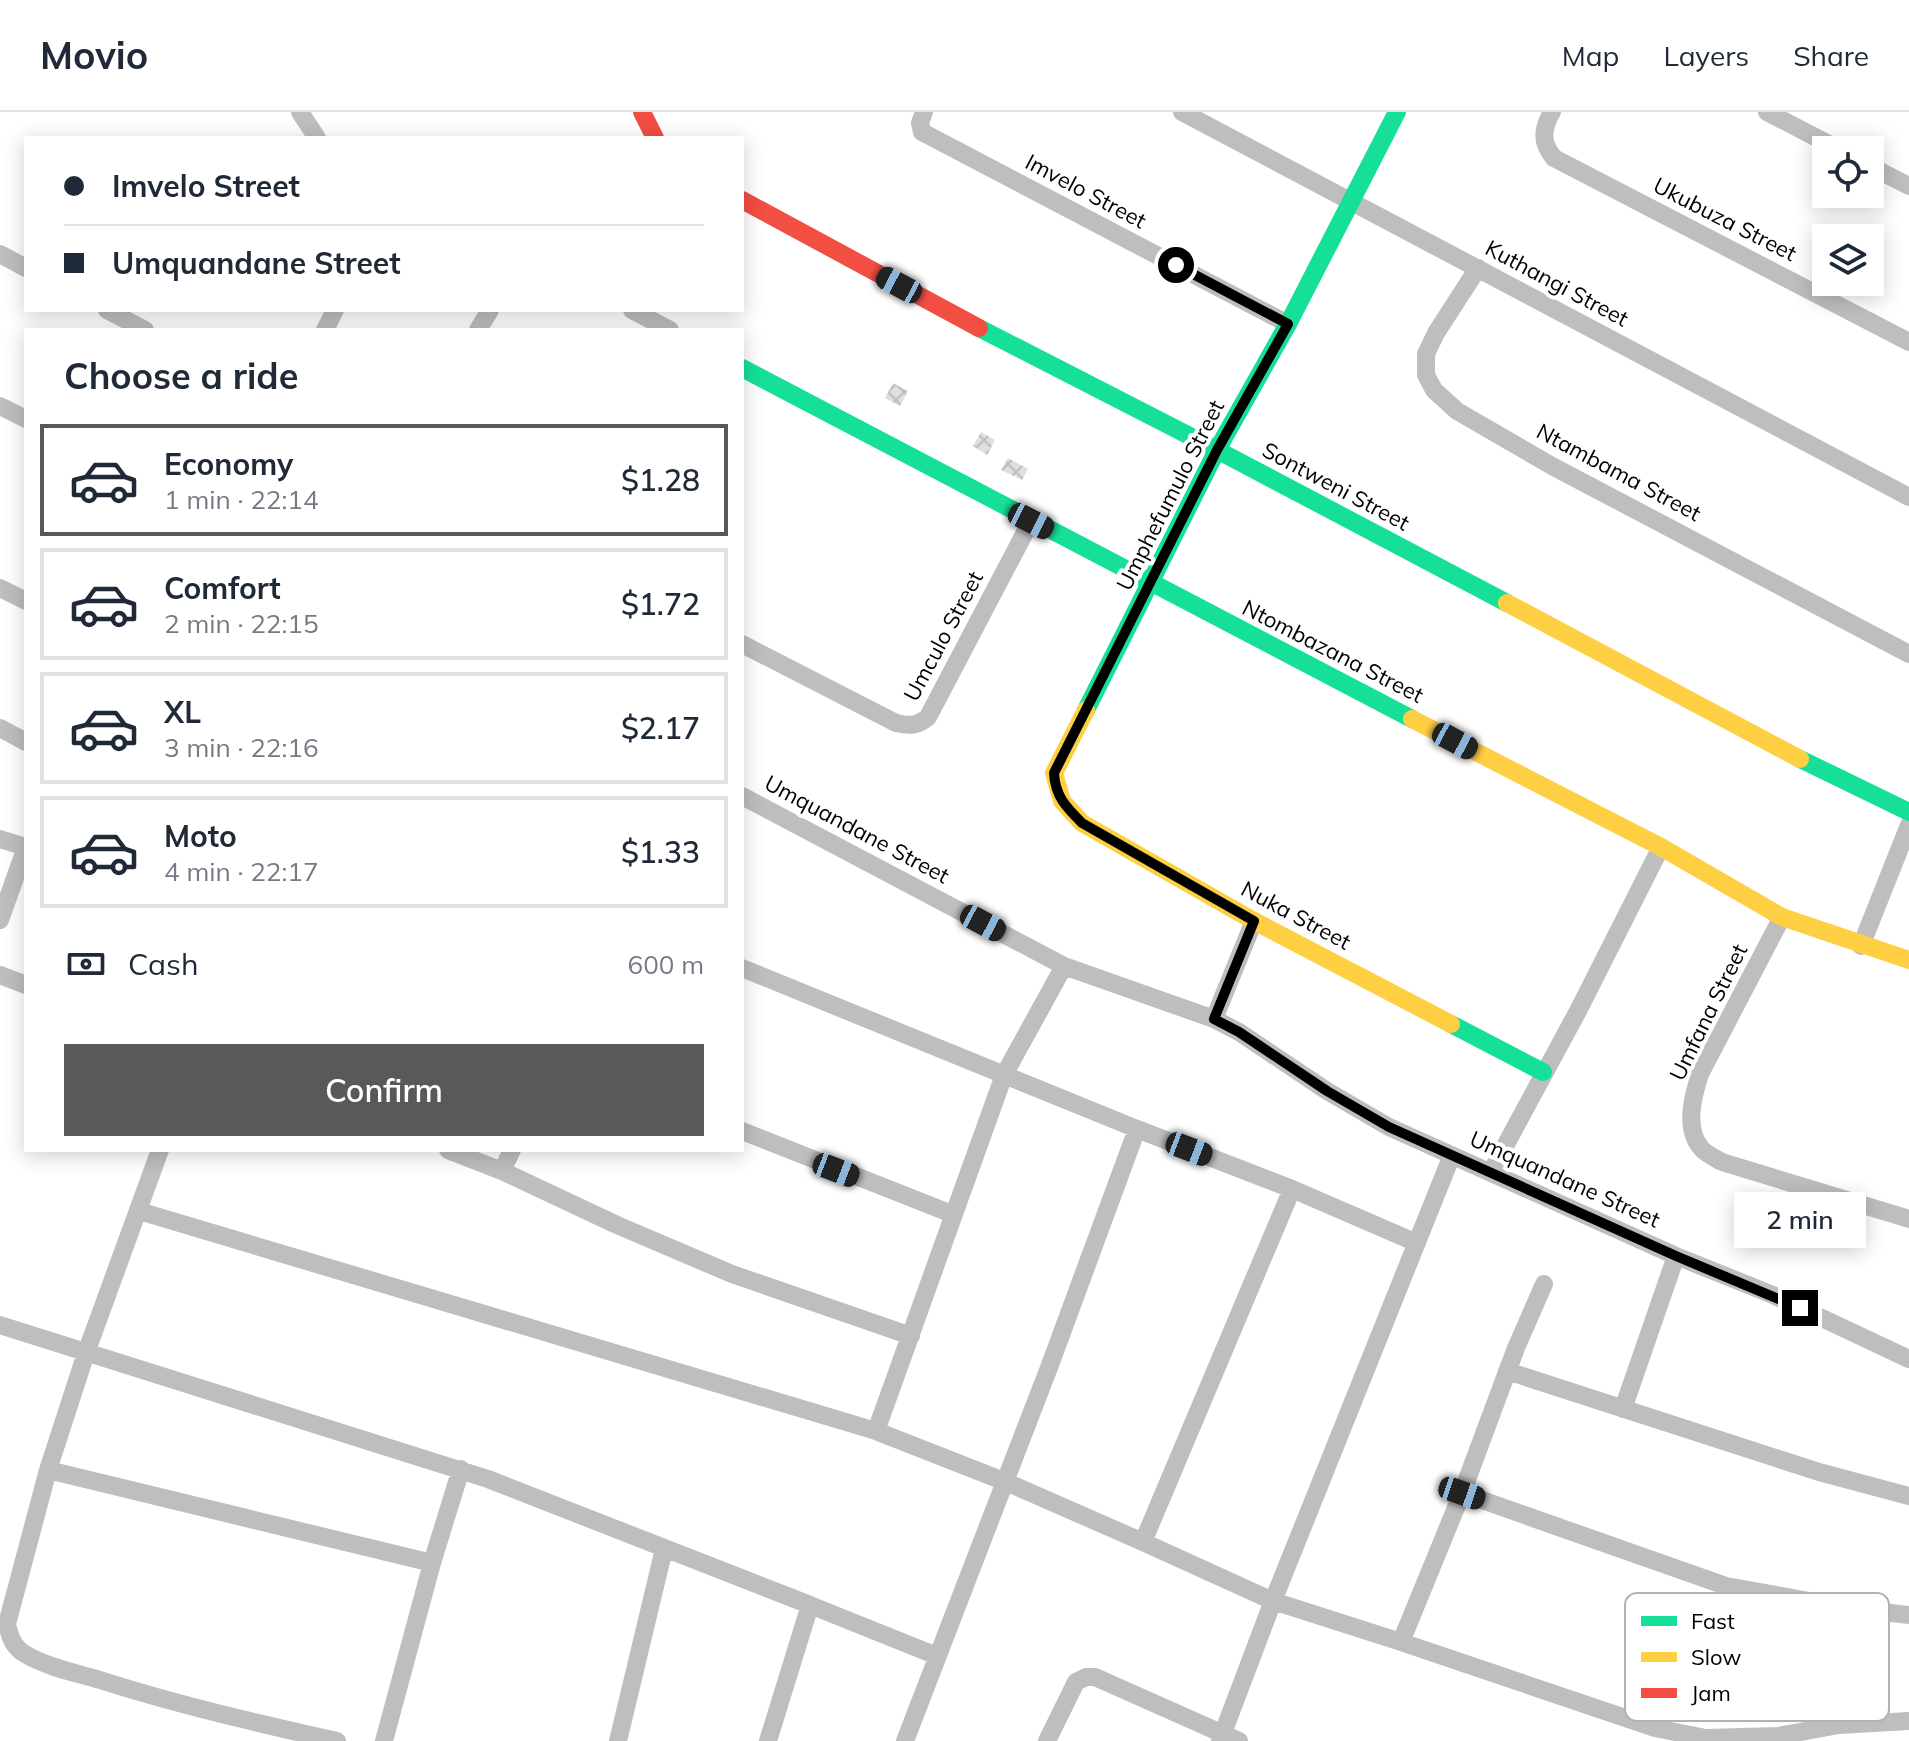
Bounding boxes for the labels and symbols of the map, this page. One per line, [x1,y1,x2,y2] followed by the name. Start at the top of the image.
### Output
[1021,147,1151,235] street label: Imvelo Street
[1649,171,1802,267] street label: Ukubuza Street
[1481,234,1634,333] street label: Kuthangi Street
[1158,247,1194,283] route start
[872,263,926,307] car
[1110,395,1230,595] street label: Umphefumulo Street
[1532,417,1706,527] street label: Ntambama Street
[1258,435,1415,537] street label: Sontweni Street
[1004,499,1058,543] car
[897,566,989,706] street label: Umculo Street
[1238,593,1428,709] street label: Ntombazana Street
[1428,719,1482,763] car
[760,768,954,890] street label: Umquandane Street
[1236,874,1356,956] street label: Nuka Street
[956,901,1010,945] car
[1663,939,1753,1085] street label: Umfana Street
[1466,1124,1665,1234] street label: Umquandane Street
[1162,1129,1216,1169] car
[809,1150,863,1190] car
[1734,1192,1866,1248] callout: 2 min
[1782,1290,1818,1326] route end
[1435,1474,1489,1512] car
[1625,1593,1889,1721] legend
[1691,1607,1735,1635] text: Fast
[1691,1643,1741,1671] text: Slow
[1691,1679,1731,1707] text: Jam

